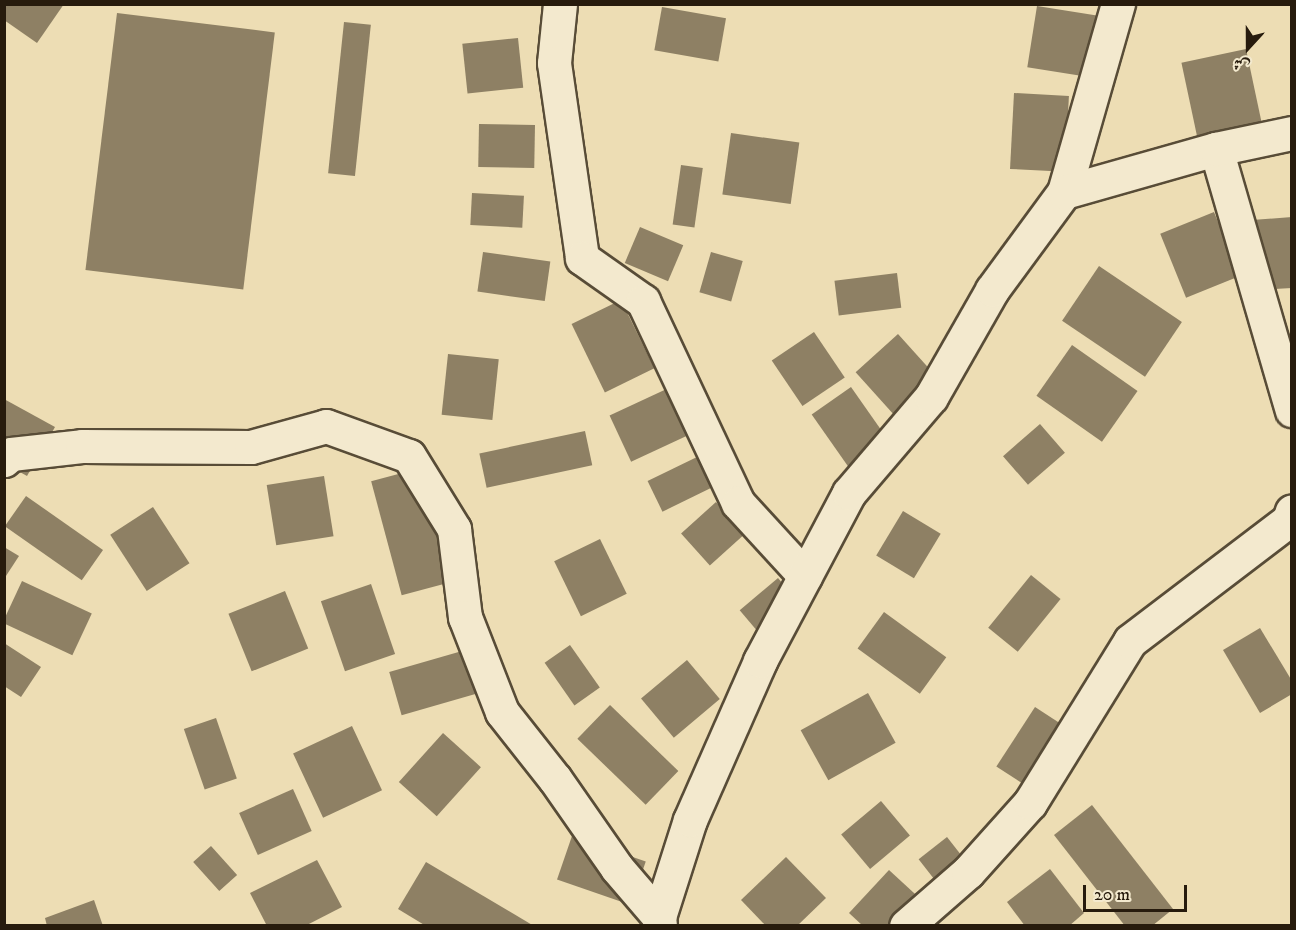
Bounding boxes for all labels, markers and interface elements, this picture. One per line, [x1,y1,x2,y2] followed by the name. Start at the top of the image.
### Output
[1218,18,1278,78] north arrow
[1231,53,1253,77] text: ش
[1086,873,1190,911] scale bar
[1094,884,1130,906] text: 20 m

